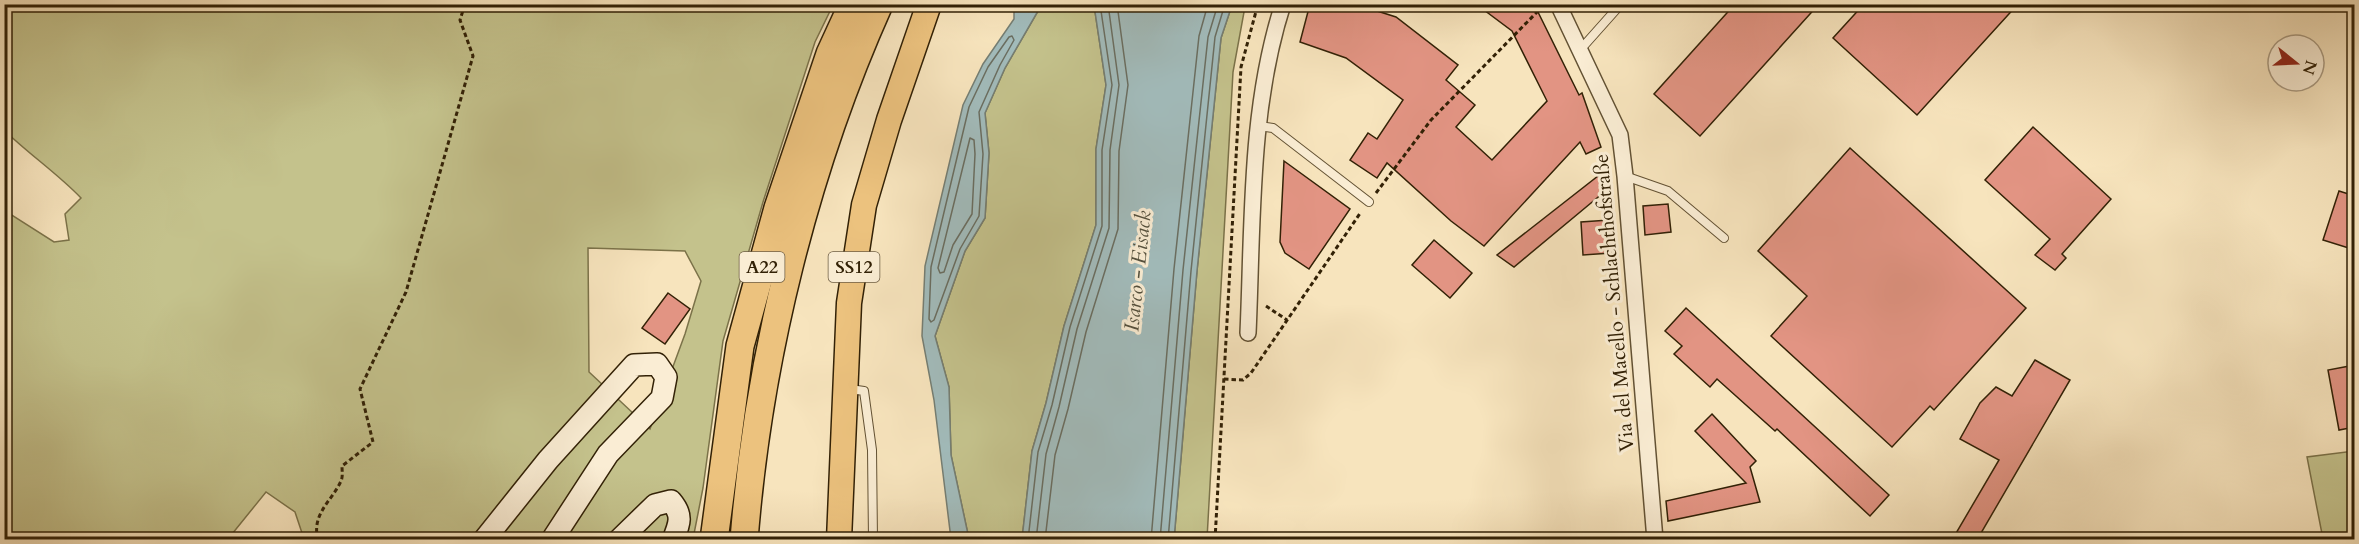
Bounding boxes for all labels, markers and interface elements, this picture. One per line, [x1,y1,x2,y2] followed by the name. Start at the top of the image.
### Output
[2266,33,2326,93] north arrow
[2297,57,2322,77] text: N
[1588,153,1640,453] street label: Via del Macello - Schlachthofstraße
[1117,209,1159,333] water label: Isarco - Eisack
[740,252,784,282] road number: A22
[828,252,880,282] road number: SS12

